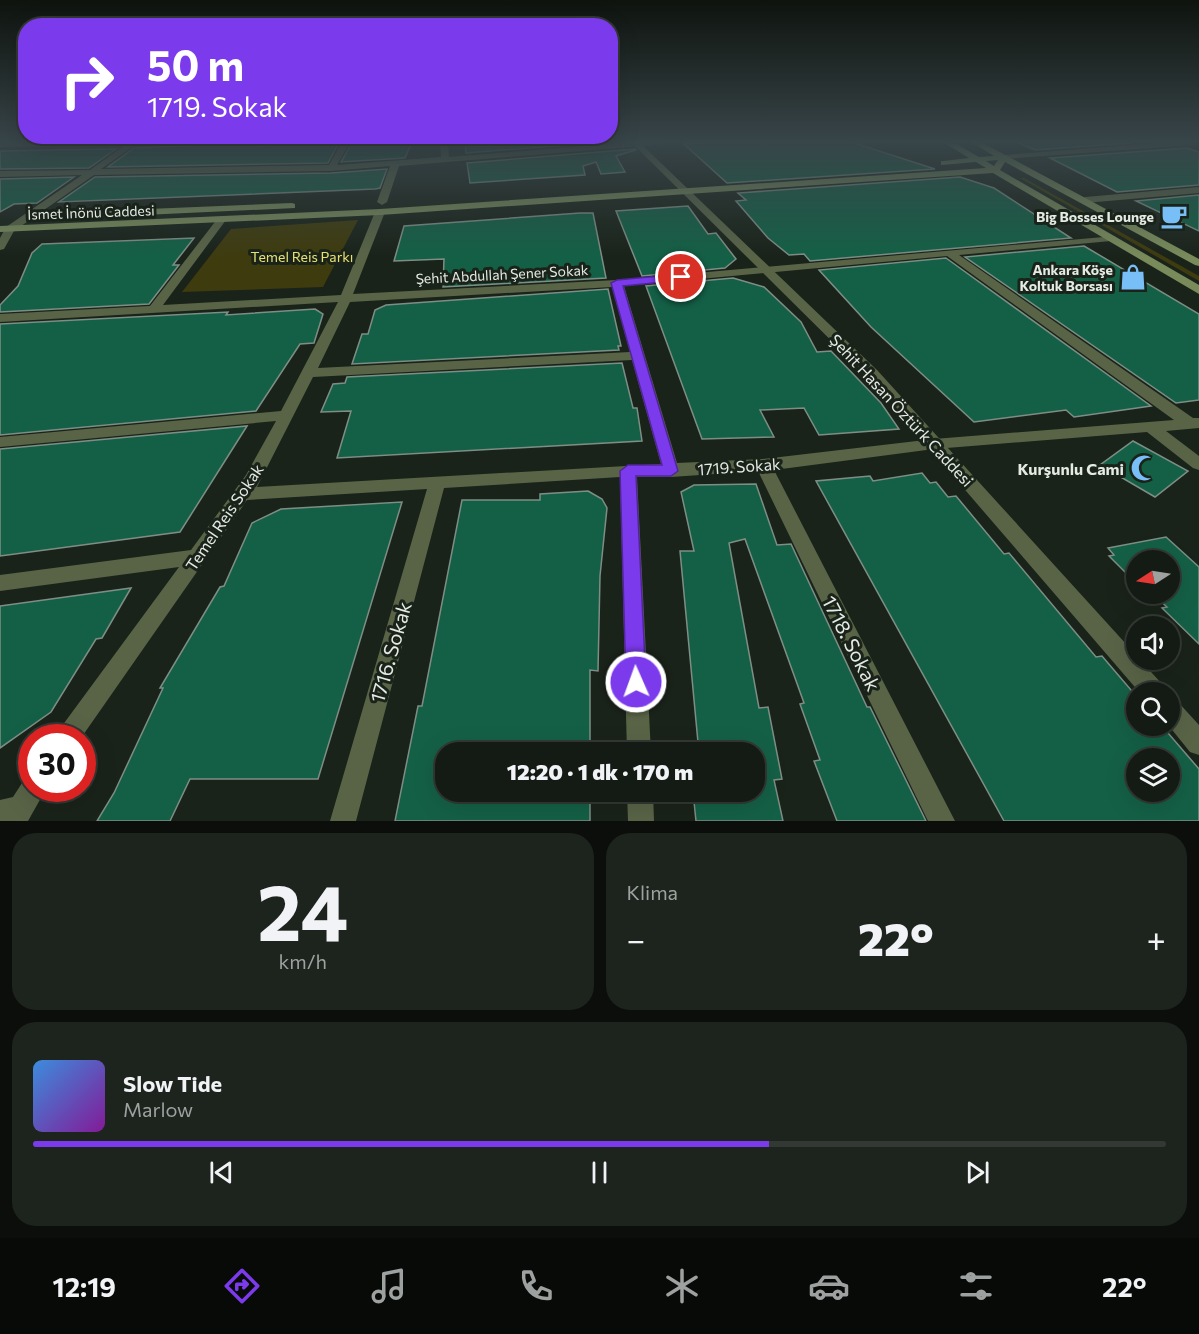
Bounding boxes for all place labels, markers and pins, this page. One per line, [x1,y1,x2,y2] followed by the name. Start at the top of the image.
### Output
[1159,201,1189,231] cafe icon: Big Bosses Lounge
[1036,208,1154,225] place label: Big Bosses Lounge
[655,251,706,302] pin
[1019,261,1113,294] place label: Ankara Köşe Koltuk Borsası
[1118,262,1148,292] shop icon: Ankara Köşe Koltuk Borsası
[1129,453,1159,483] mosque icon: Kurşunlu Cami
[1017,459,1124,478] place label: Kurşunlu Cami

